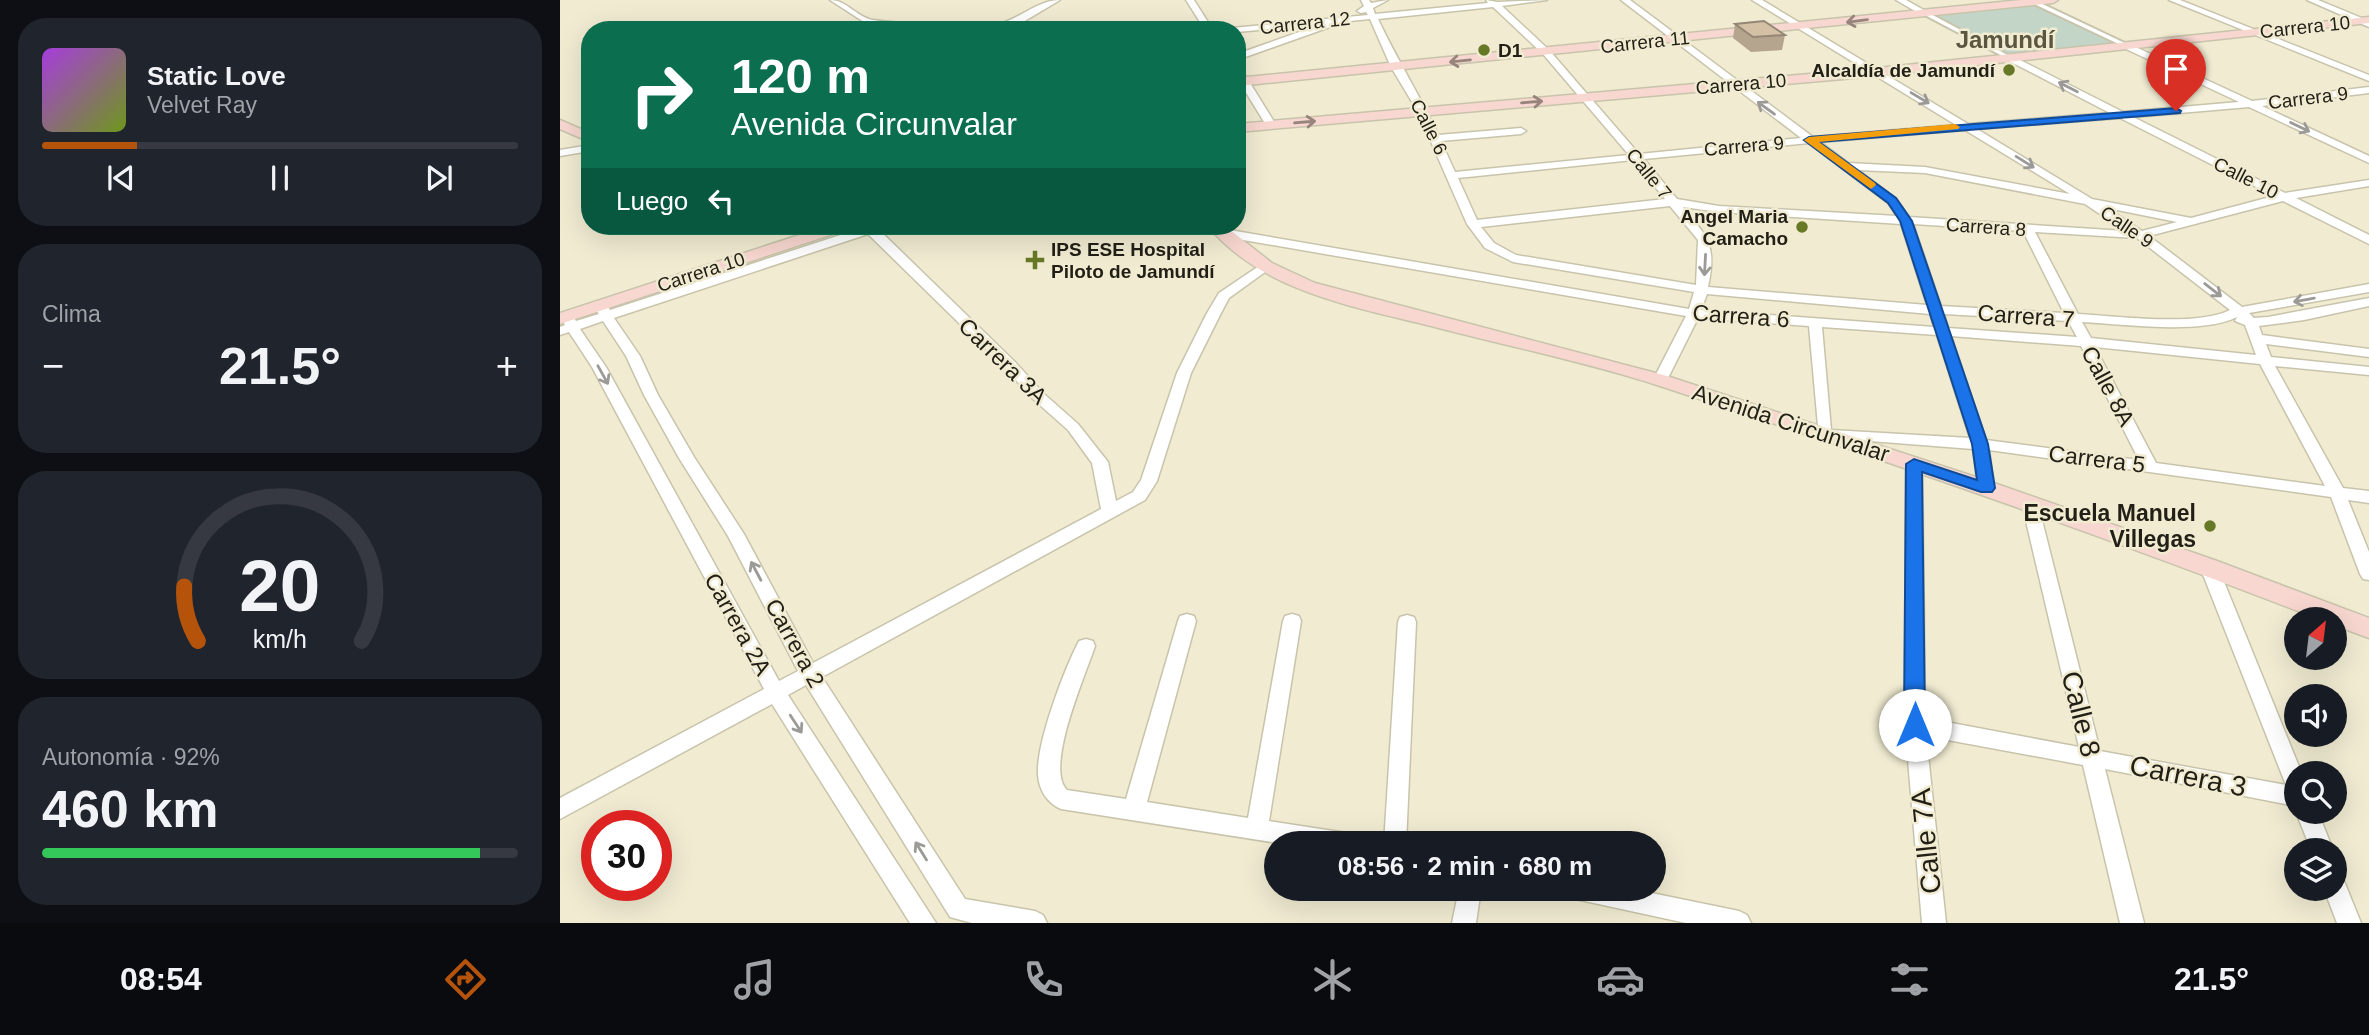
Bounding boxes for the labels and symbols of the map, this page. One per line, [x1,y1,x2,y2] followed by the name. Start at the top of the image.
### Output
[1259,8,1351,38] street label: Carrera 12
[2259,12,2351,42] street label: Carrera 10
[1846,14,1869,27] one-way arrow
[1956,26,2056,53] district label: Jamundí
[1599,27,1691,57] street label: Carrera 11
[2146,39,2206,111] pin
[1498,40,1523,61] place label: D1
[1476,42,1492,58] marker: D1
[1449,55,1472,68] one-way arrow
[1811,60,1996,81] place label: Alcaldía de Jamundí
[2001,62,2017,78] marker: Alcaldía de Jamundí
[1695,70,1787,98] street label: Carrera 10
[2058,80,2079,94] one-way arrow
[2267,83,2349,113] street label: Carrera 9
[1909,92,1930,105] one-way arrow
[1520,95,1543,108] one-way arrow
[1406,96,1452,158] street label: Calle 6
[1757,101,1776,116] one-way arrow
[1293,115,1316,128] one-way arrow
[2289,120,2310,134] one-way arrow
[1703,132,1785,160] street label: Carrera 9
[1622,144,1676,204] street label: Calle 7
[2210,153,2282,203] street label: Calle 10
[2015,155,2035,169] one-way arrow
[2097,202,2157,252] street label: Calle 9
[1680,206,1788,249] place label: Angel Maria Camacho
[1945,214,2027,240] street label: Carrera 8
[1794,219,1810,235] marker: Angel Maria Camacho
[1051,239,1215,282] place label: IPS ESE Hospital Piloto de Jamundí
[655,248,747,296] street label: Carrera 10
[1025,250,1045,270] marker: IPS ESE Hospital Piloto de Jamundí
[1698,253,1711,276] one-way arrow
[2204,282,2222,298] one-way arrow
[2293,294,2316,307] one-way arrow
[1692,300,1790,332] street label: Carrera 6
[1977,300,2075,332] street label: Carrera 7
[954,313,1053,410] street label: Carrera 3A
[2076,342,2140,431] street label: Calle 8A
[596,364,610,384] one-way arrow
[1689,379,1893,467] street label: Avenida Circunvalar
[2047,440,2147,478] street label: Carrera 5
[2023,500,2196,552] place label: Escuela Manuel Villegas
[2202,518,2218,534] marker: Escuela Manuel Villegas
[748,562,762,582] one-way arrow
[699,569,777,680] street label: Carrera 2A
[760,594,830,692] street label: Carrera 2
[2284,607,2347,670] north arrow
[2055,668,2107,760] street label: Calle 8
[1878,688,1952,762] position arrow
[789,713,803,733] one-way arrow
[2127,750,2249,802] street label: Carrera 3
[1905,786,1947,895] street label: Calle 7A
[581,810,672,901] speed limit sign: 30
[914,842,929,861] one-way arrow

